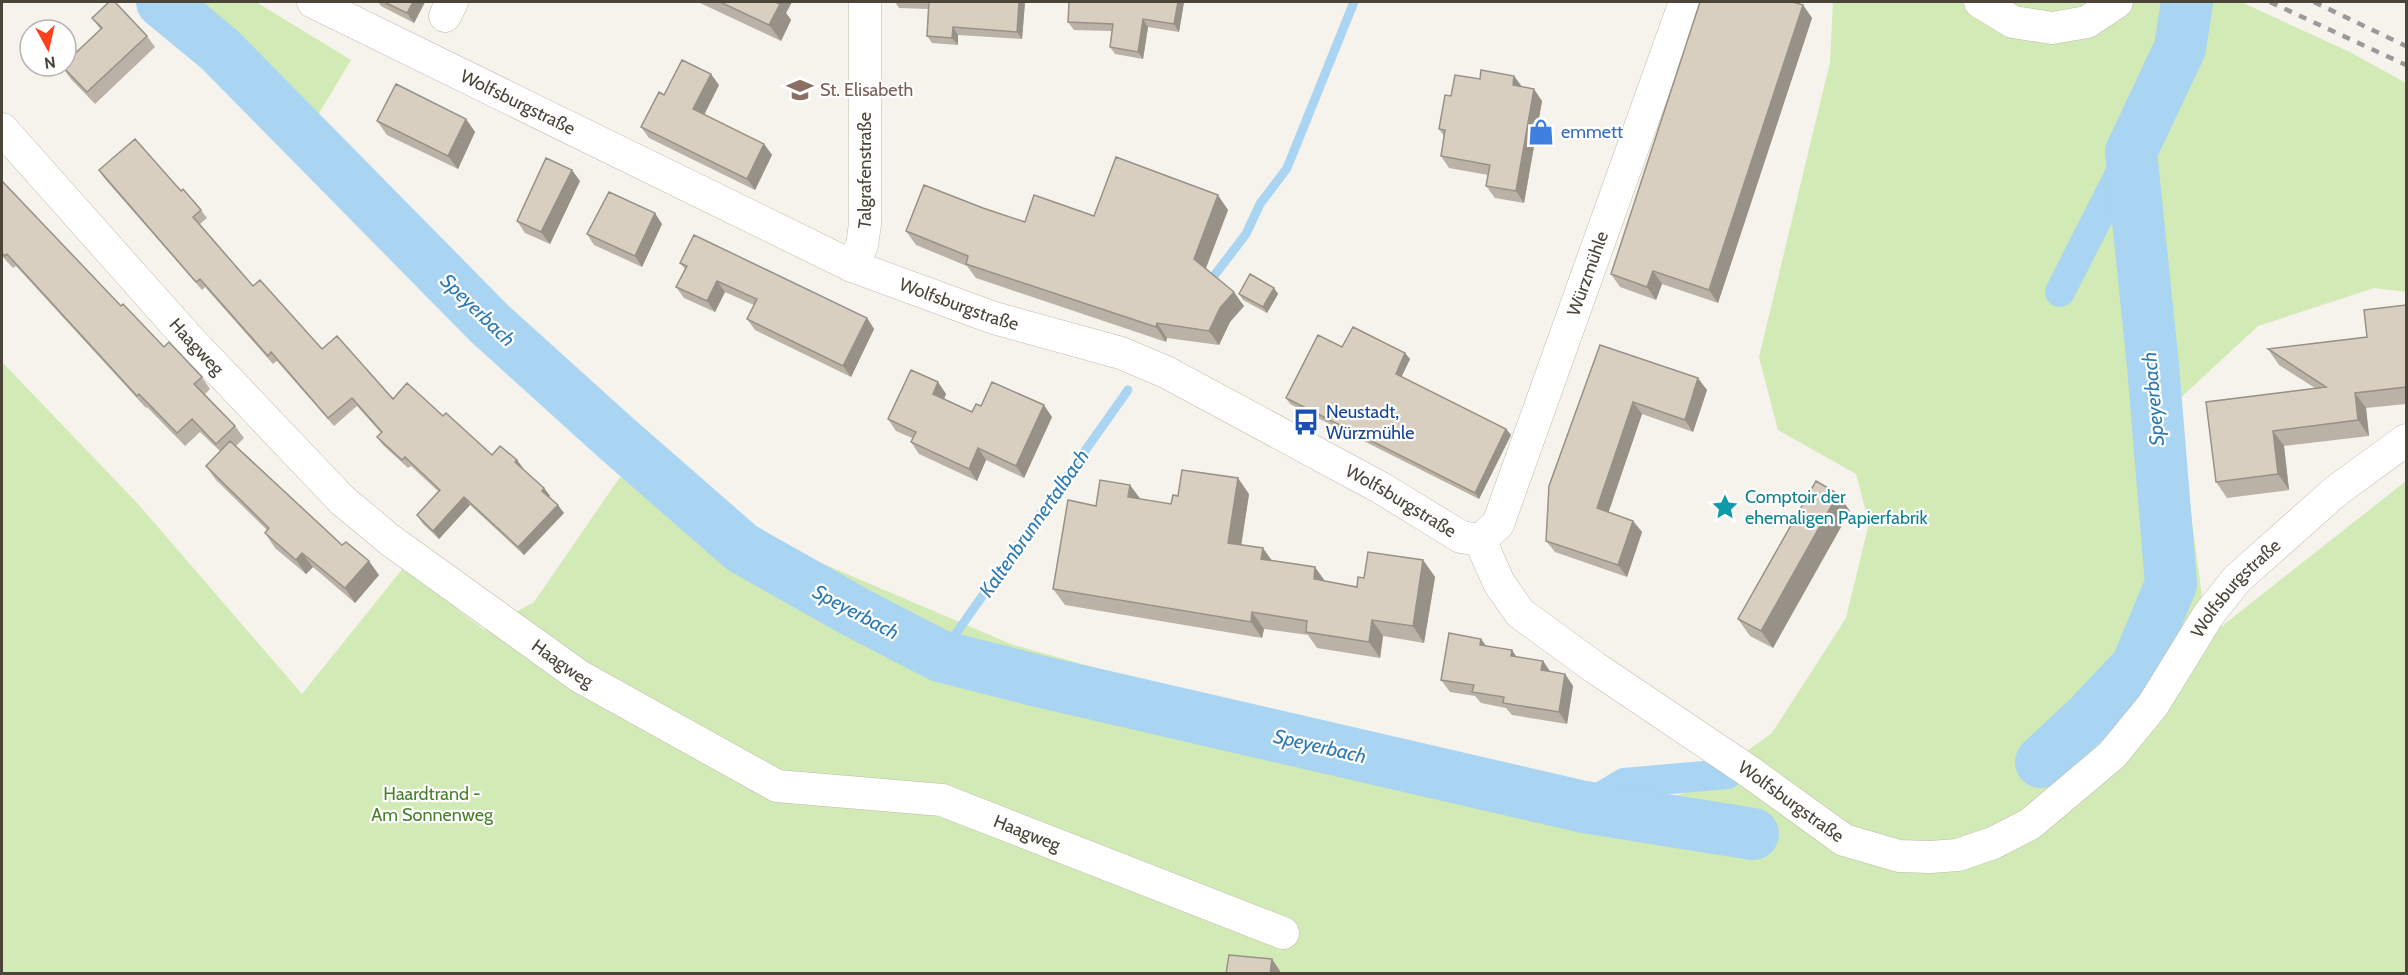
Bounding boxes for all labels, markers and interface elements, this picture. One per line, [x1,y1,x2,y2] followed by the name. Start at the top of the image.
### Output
[18,18,78,78] north arrow
[43,52,57,73] text: N
[457,65,579,140] street label: Wolfsburgstraße
[785,75,815,105] school or university icon: St. Elisabeth
[820,79,913,101] place label: St. Elisabeth
[853,112,877,230] street label: Talgrafenstraße
[1526,117,1556,147] shop icon: emmett
[1561,121,1623,143] place label: emmett
[1562,228,1613,319] street label: Würzmühle
[436,269,520,351] water label: Speyerbach
[896,273,1021,335] street label: Wolfsburgstraße
[165,314,229,381] street label: Haagweg
[2137,351,2169,447] water label: Speyerbach
[1326,401,1414,444] place label: Neustadt, Würzmühle
[1291,407,1321,437] bus stop icon: Neustadt, Würzmühle
[974,444,1094,602] water label: Kaltenbrunnertalbach
[1342,460,1460,542] street label: Wolfsburgstraße
[1745,486,1928,529] place label: Comptoir der ehemaligen Papierfabrik
[1710,492,1740,522] place icon: Comptoir der ehemaligen Papierfabrik
[2186,534,2285,642] street label: Wolfsburgstraße
[809,579,903,645] water label: Speyerbach
[527,635,598,693] street label: Haagweg
[1271,724,1369,768] water label: Speyerbach
[1734,756,1848,847] street label: Wolfsburgstraße
[371,783,494,826] park label: Haardtrand - Am Sonnenweg
[990,810,1065,856] street label: Haagweg

